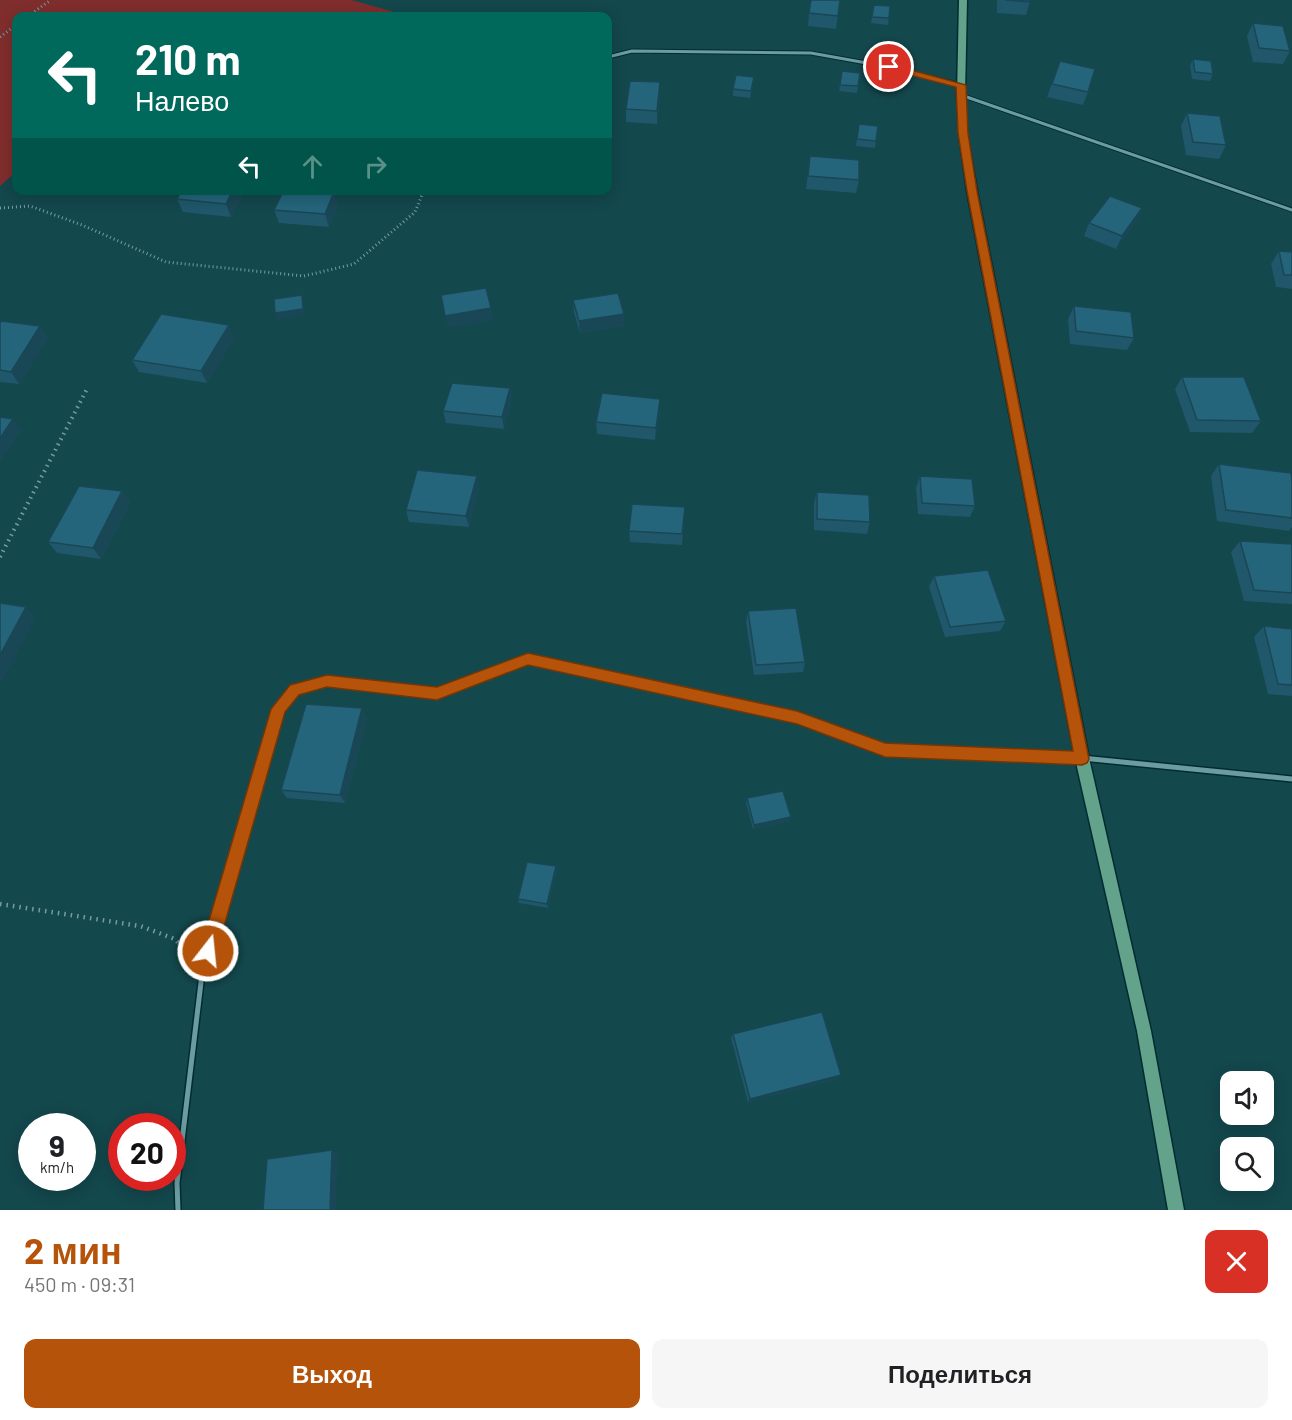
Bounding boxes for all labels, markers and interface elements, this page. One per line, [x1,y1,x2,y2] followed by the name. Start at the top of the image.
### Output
[135,33,241,83] text: 210 m
[36,36,114,114] icon: left
[863,41,914,92] pin
[872,50,905,83] icon: arrive
[135,84,229,116] text: Налево
[233,150,266,183] icon: left
[296,150,329,183] icon: ahead
[359,150,392,183] icon: right
[176,919,240,983] position arrow
[1220,1071,1274,1191] map controls
[1220,1071,1274,1125] button: sound
[108,1113,186,1191] speed limit sign: 20
[49,1127,65,1163] text: 9
[1220,1137,1274,1191] button: search
[40,1158,74,1176] text: km/h
[24,1228,122,1271] text: 2 мин
[1205,1230,1268,1293] button: close
[24,1272,135,1296] text: 450 m · 09:31
[24,1339,640,1408] button: Выход
[652,1339,1268,1408] button: Поделиться

